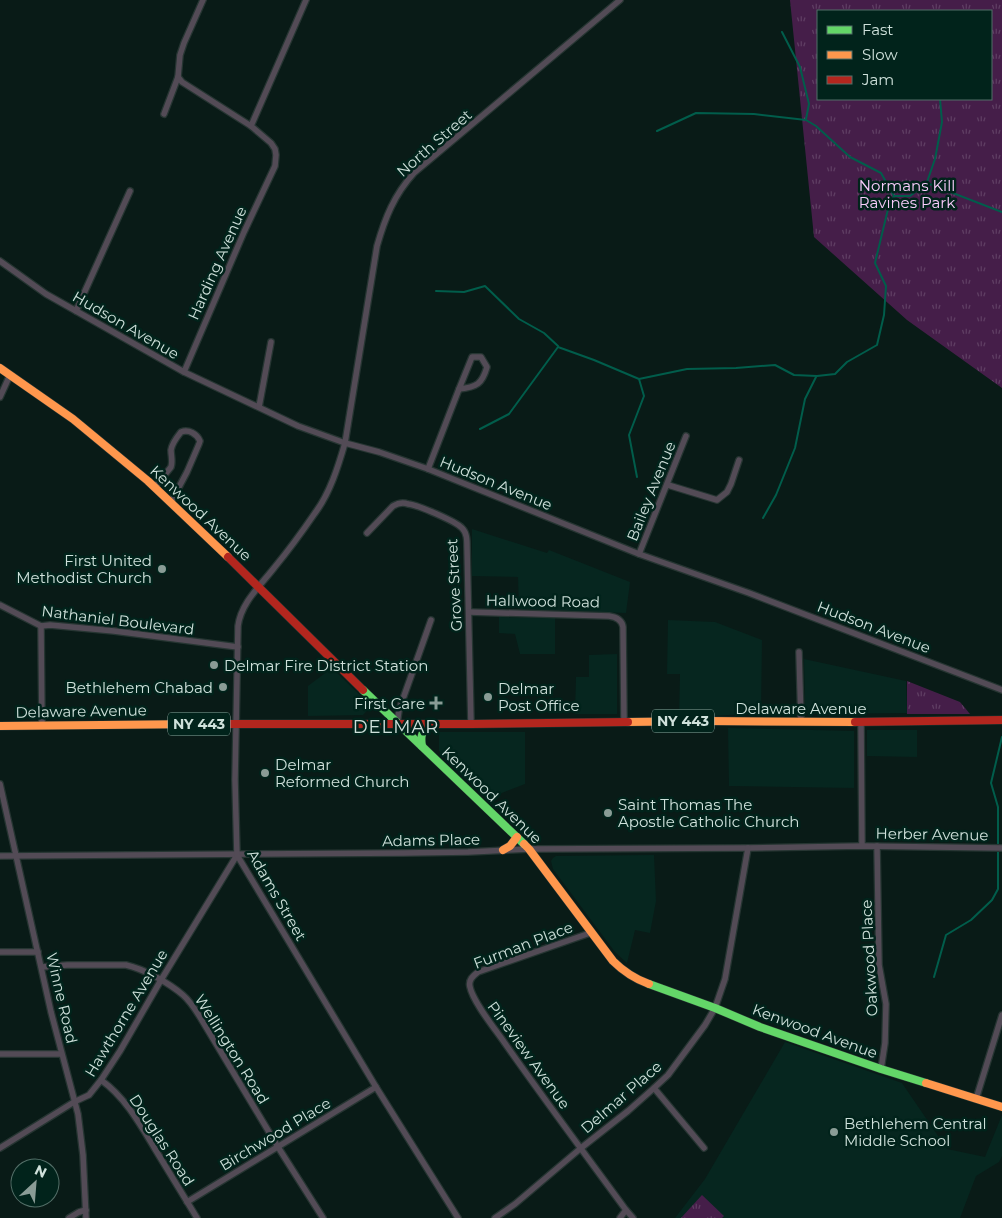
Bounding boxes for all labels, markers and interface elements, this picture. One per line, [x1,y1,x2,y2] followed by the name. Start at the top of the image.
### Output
[817,10,992,100] legend
[862,20,893,39] text: Fast
[862,45,898,64] text: Slow
[861,70,894,89] text: Jam
[393,105,475,181] street label: North Street
[859,176,955,212] park label: Normans Kill Ravines Park
[184,203,250,323] street label: Harding Avenue
[69,287,183,363] street label: Hudson Avenue
[622,438,680,544] street label: Bailey Avenue
[437,452,555,514] street label: Hudson Avenue
[146,461,256,565] street label: Kenwood Avenue
[442,538,466,632] street label: Grove Street
[16,551,152,587] place label: First United Methodist Church
[156,563,168,575] marker: First United Methodist Church
[486,591,600,611] street label: Hallwood Road
[815,597,933,657] street label: Hudson Avenue
[41,601,195,639] street label: Nathaniel Boulevard
[224,656,428,675] place label: Delmar Fire District Station
[208,659,220,671] marker: Delmar Fire District Station
[65,678,213,697] place label: Bethlehem Chabad
[498,679,580,715] place label: Delmar Post Office
[217,681,229,693] marker: Bethlehem Chabad
[482,691,494,703] marker: Delmar Post Office
[354,694,425,713] place label: First Care
[429,696,443,710] marker: First Care
[735,699,867,718] street label: Delaware Avenue
[15,700,147,722] street label: Delaware Avenue
[652,709,714,732] road number: NY 443
[168,712,230,736] road number: NY 443
[353,716,439,738] district label: DELMAR
[438,742,546,848] street label: Kenwood Avenue
[275,755,409,791] place label: Delmar Reformed Church
[259,767,271,779] marker: Delmar Reformed Church
[618,795,799,831] place label: Saint Thomas The Apostle Catholic Church
[602,807,614,819] marker: Saint Thomas The Apostle Catholic Church
[875,824,989,844] street label: Herber Avenue
[382,830,480,850] street label: Adams Place
[243,846,311,944] street label: Adams Street
[856,899,882,1017] street label: Oakwood Place
[471,917,575,973] street label: Furman Place
[80,946,172,1080] street label: Hawthorne Avenue
[42,951,82,1045] street label: Winne Road
[191,991,273,1107] street label: Wellington Road
[484,997,574,1113] street label: Pineview Avenue
[750,1000,880,1062] street label: Kenwood Avenue
[577,1057,665,1137] street label: Delmar Place
[125,1091,199,1189] street label: Douglas Road
[216,1093,334,1175] street label: Birchwood Place
[844,1114,987,1150] place label: Bethlehem Central Middle School
[828,1126,840,1138] marker: Bethlehem Central Middle School
[10,1158,60,1208] north arrow
[32,1161,50,1182] text: N

